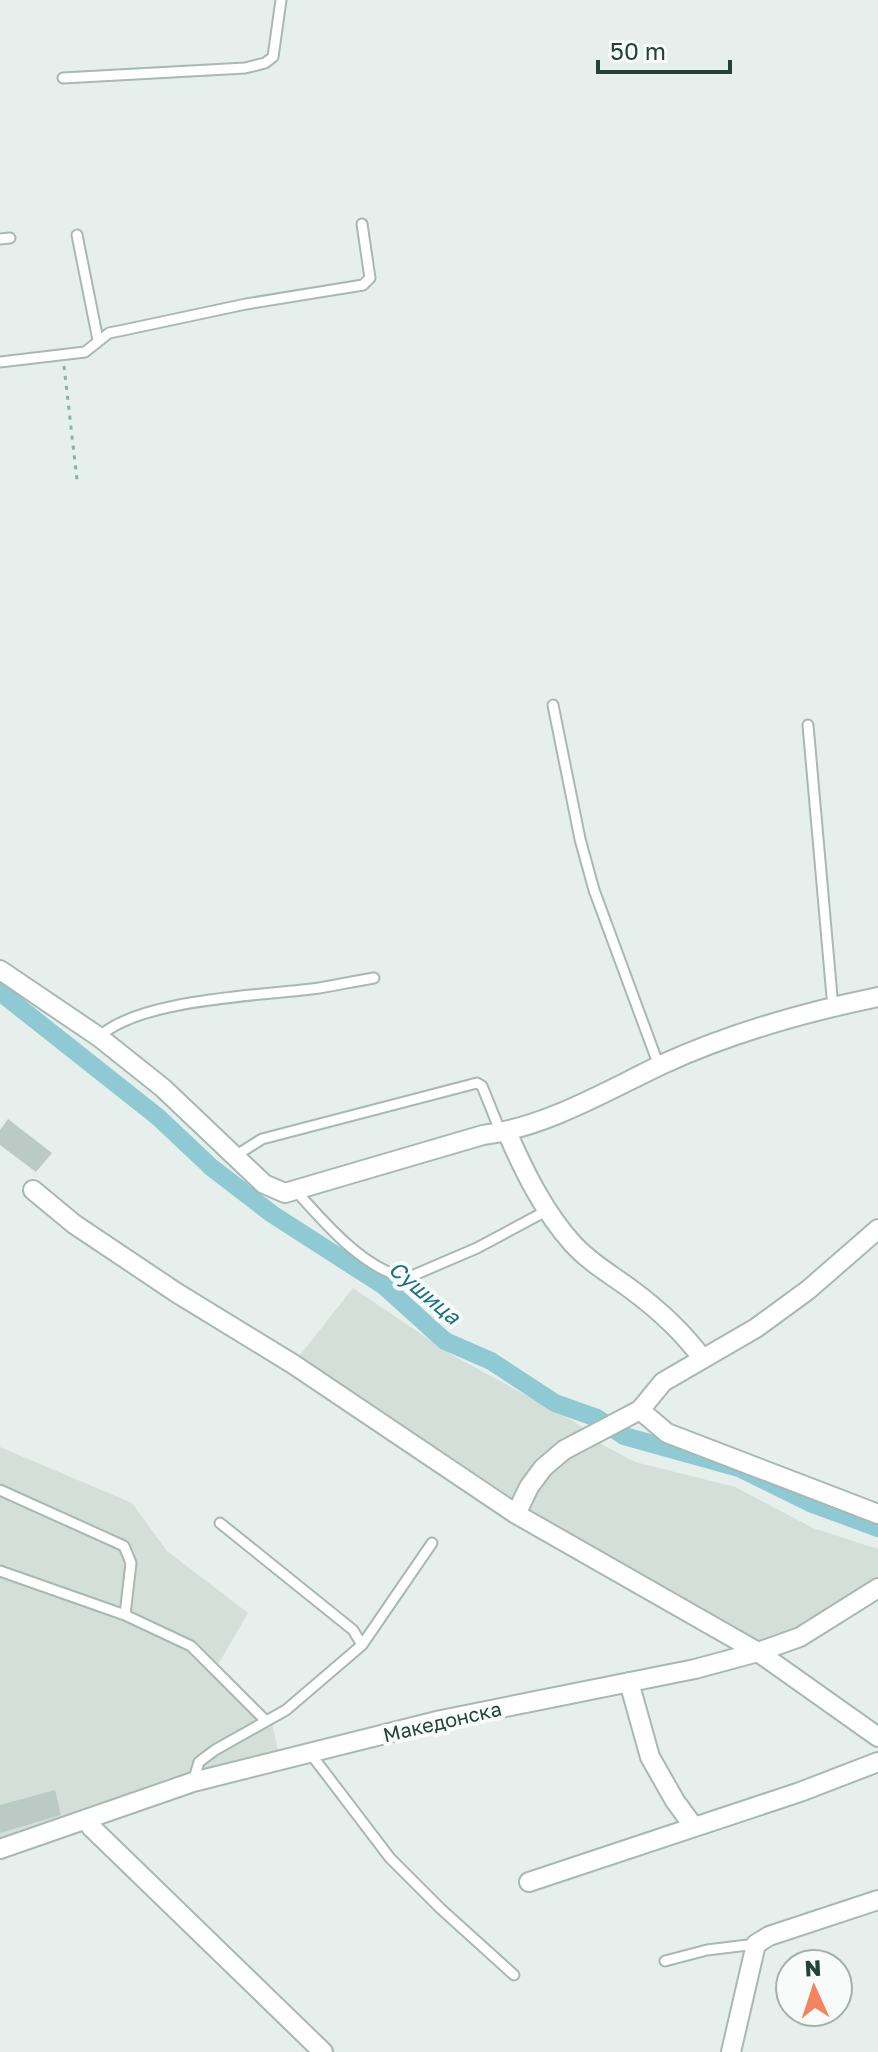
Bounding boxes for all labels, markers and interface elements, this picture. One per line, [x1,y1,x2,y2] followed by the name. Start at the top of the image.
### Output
[598,24,730,74] scale bar
[610,36,666,65] text: 50 m
[384,1254,467,1331] water label: Сушица
[380,1696,504,1746] street label: Македонска
[774,1948,854,2028] north arrow
[804,1954,822,1981] text: N

